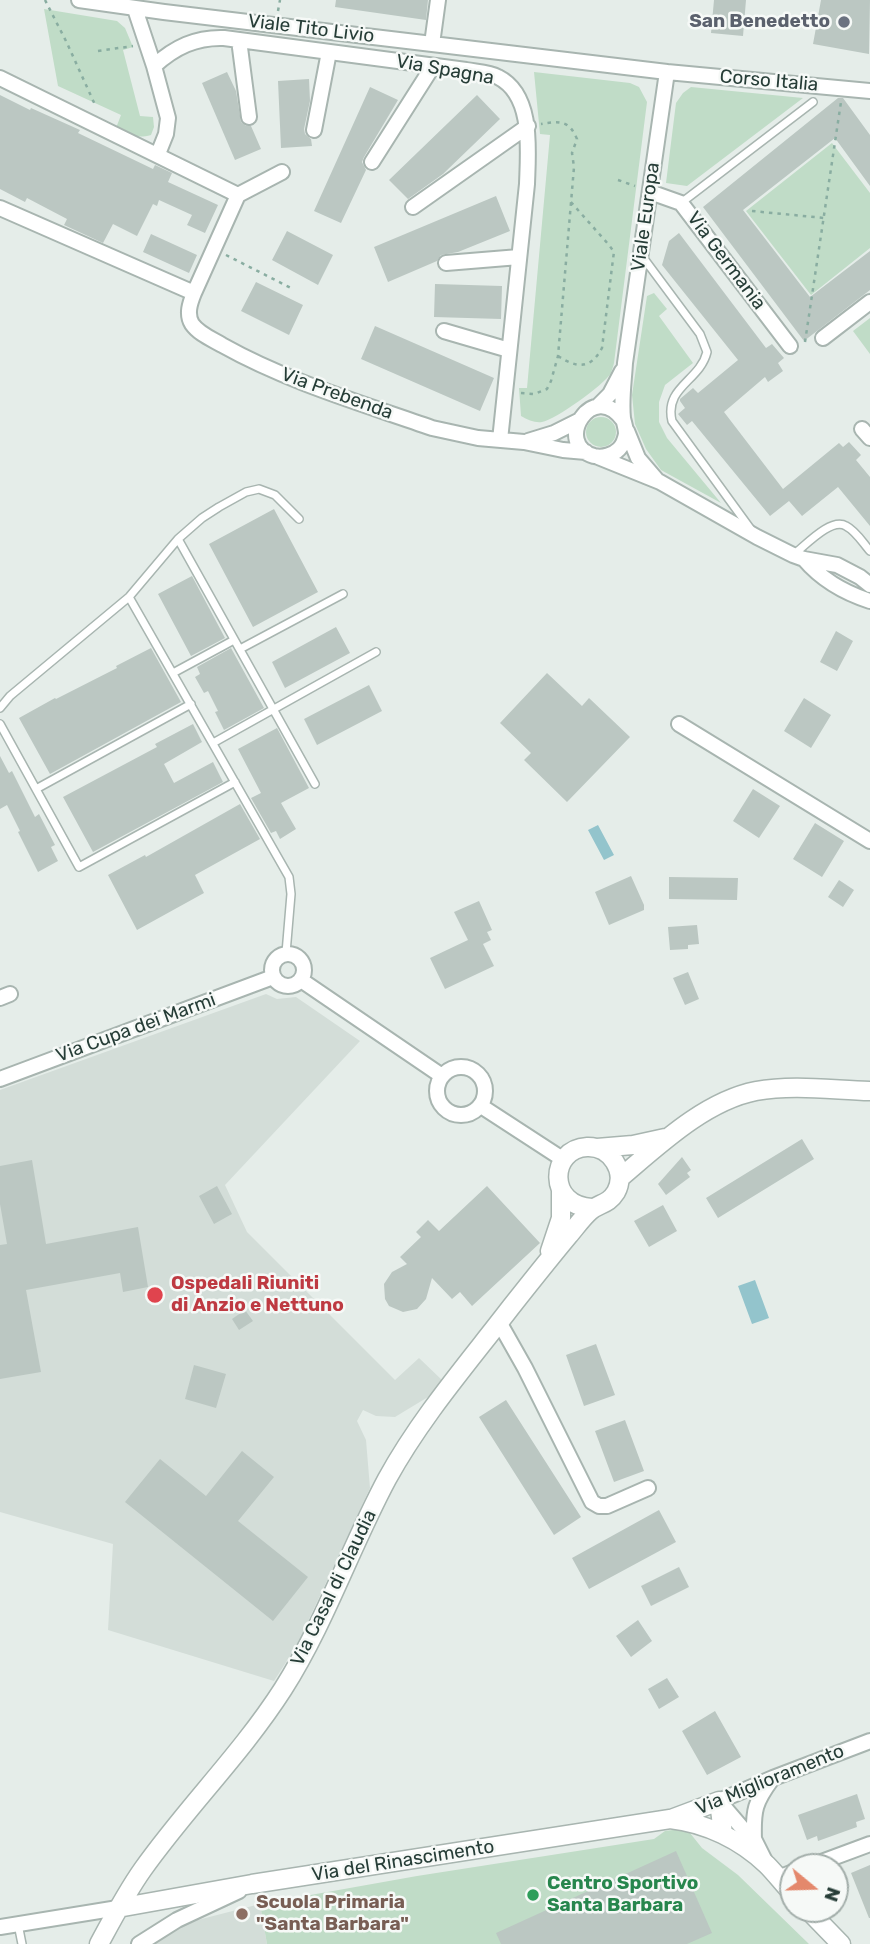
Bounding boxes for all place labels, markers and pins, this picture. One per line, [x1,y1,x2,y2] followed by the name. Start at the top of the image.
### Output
[689,11,830,33] place label: San Benedetto
[836,14,852,30] marker: San Benedetto
[171,1273,344,1317] place label: Ospedali Riuniti di Anzio e Nettuno
[145,1285,165,1305] marker: Ospedali Riuniti di Anzio e Nettuno
[547,1873,698,1917] place label: Centro Sportivo Santa Barbara
[525,1887,541,1903] marker: Centro Sportivo Santa Barbara
[256,1892,409,1936] place label: Scuola Primaria "Santa Barbara"
[234,1906,250,1922] marker: Scuola Primaria "Santa Barbara"

